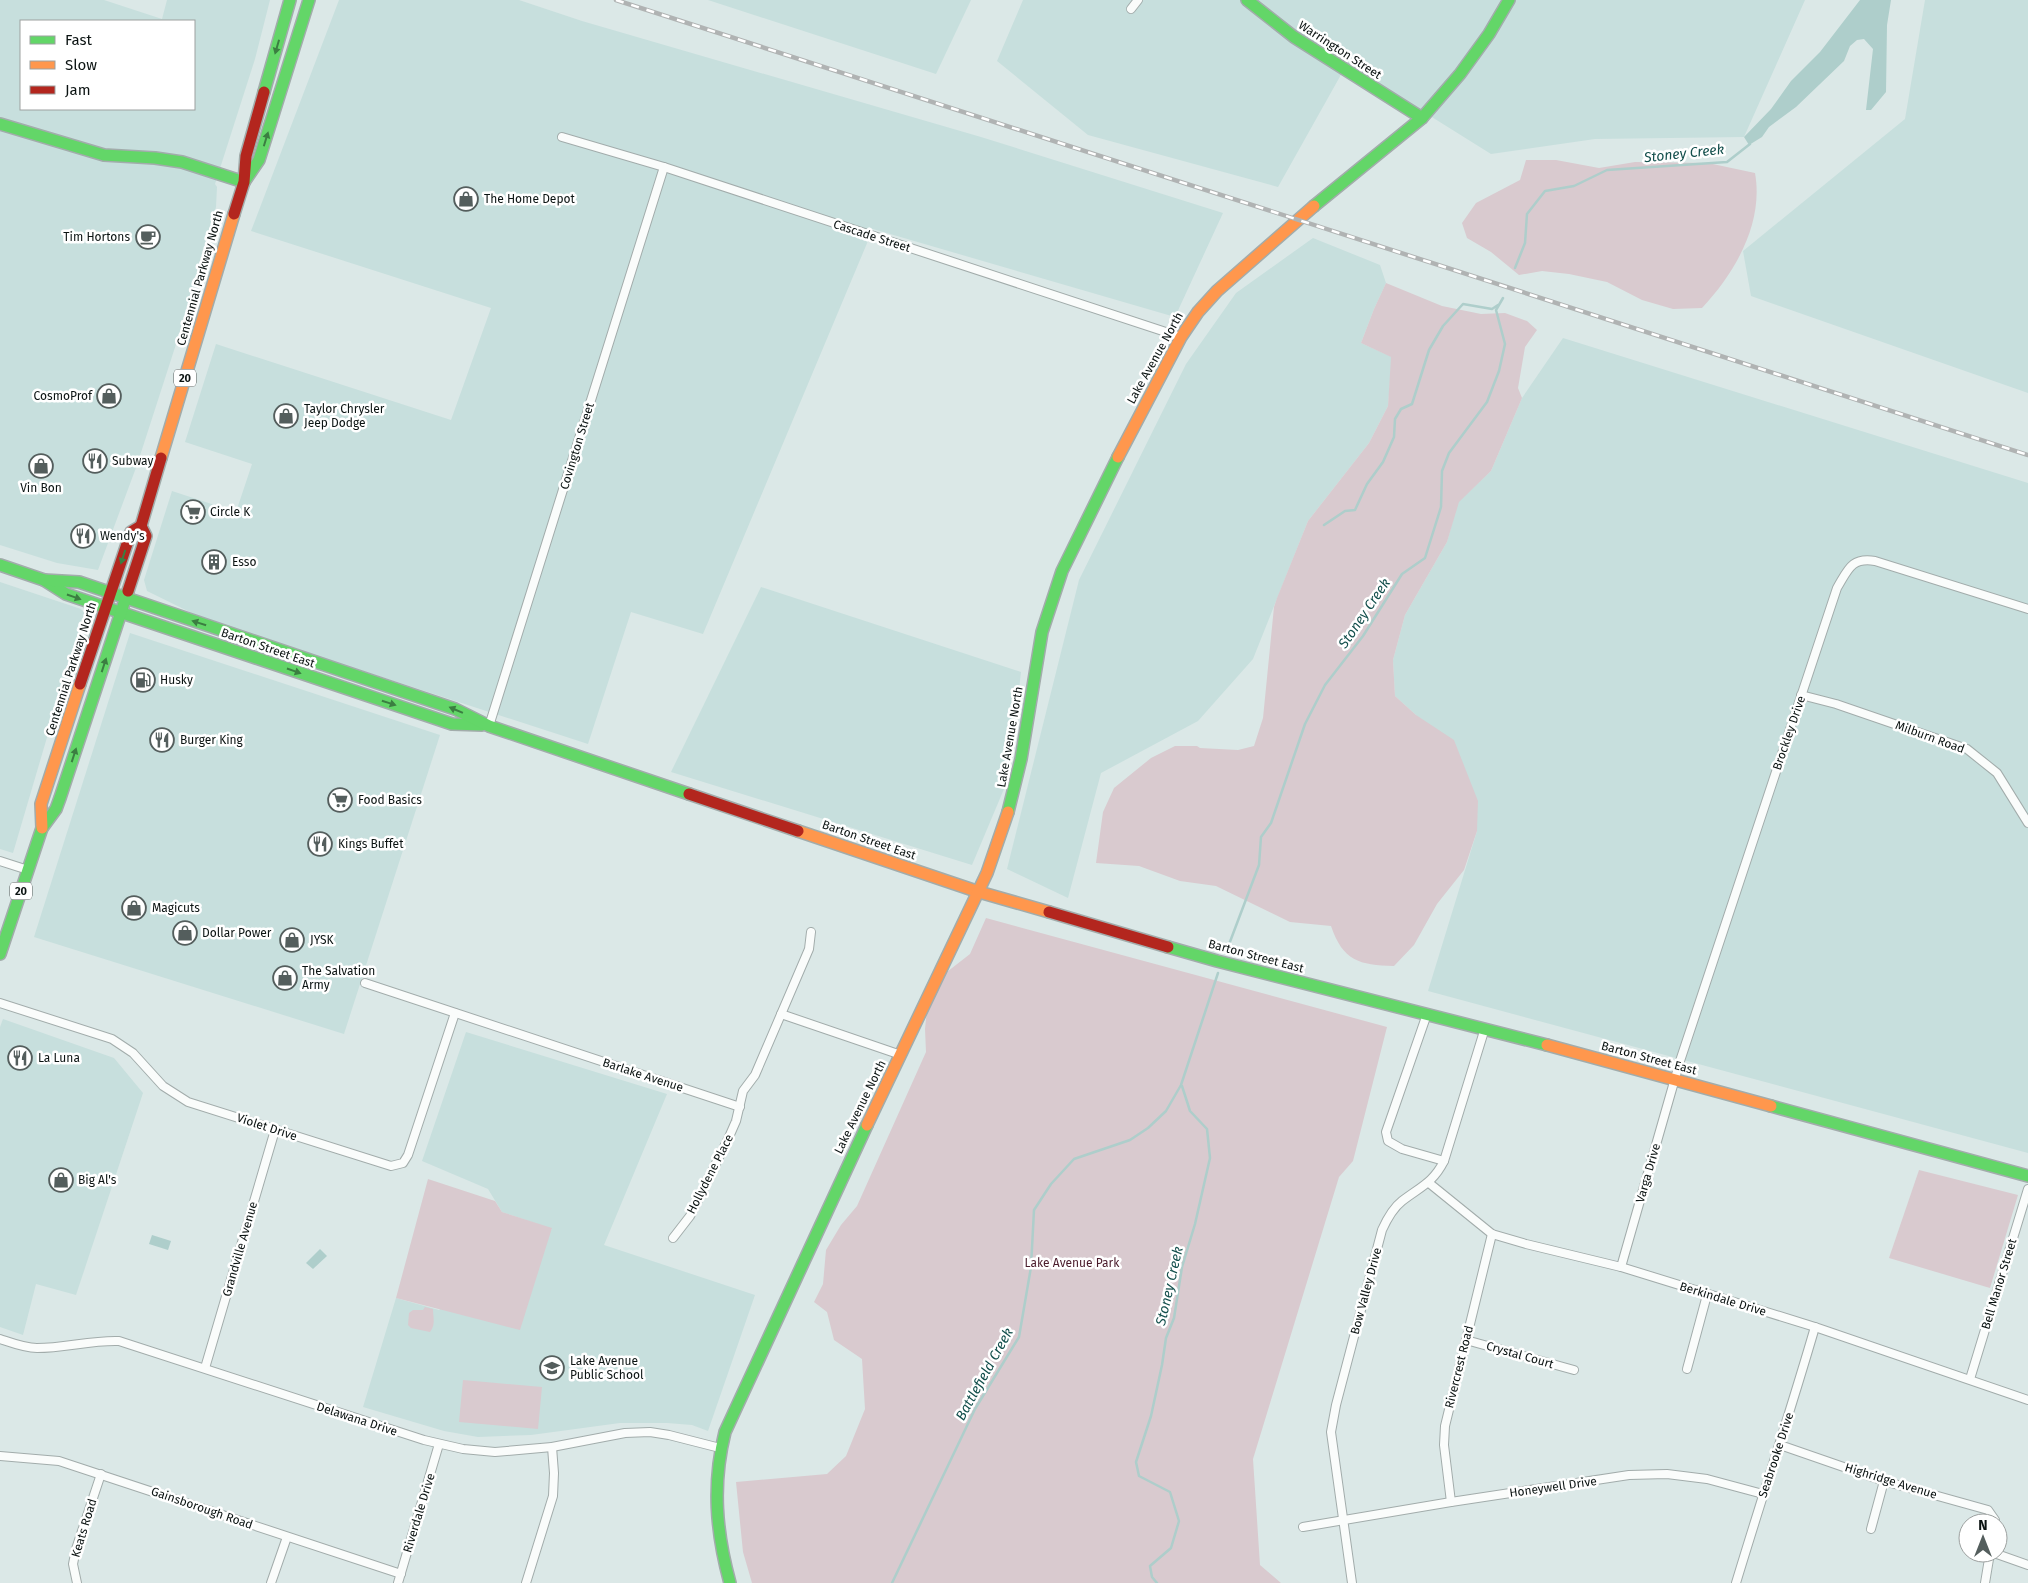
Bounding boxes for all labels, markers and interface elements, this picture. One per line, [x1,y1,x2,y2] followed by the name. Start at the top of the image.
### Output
[1296,18,1385,82] street label: Warrington Street
[20,20,195,110] legend
[65,31,92,49] text: Fast
[272,39,280,54] one-way arrow
[65,56,97,74] text: Slow
[65,81,91,99] text: Jam
[262,131,270,146] one-way arrow
[1642,141,1725,166] water label: Stoney Creek
[453,186,479,212] shop icon: The Home Depot
[484,192,576,206] place label: The Home Depot
[174,209,226,347] street label: Centennial Parkway North
[832,217,913,255] street label: Cascade Street
[135,224,161,250] cafe icon: Tim Hortons
[63,230,130,244] place label: Tim Hortons
[1124,310,1186,406] street label: Lake Avenue North
[174,369,196,386] road number: 20
[96,383,122,409] shop icon: CosmoProf
[34,389,93,403] place label: CosmoProf
[557,400,597,491] street label: Covington Street
[304,402,385,430] place label: Taylor Chrysler Jeep Dodge
[273,403,299,429] shop icon: Taylor Chrysler Jeep Dodge
[82,448,108,474] restaurant icon: Subway
[28,453,54,479] shop icon: Vin Bon
[112,454,153,468] place label: Subway
[20,481,62,495] place label: Vin Bon
[180,499,206,525] supermarket icon: Circle K
[210,505,251,519] place label: Circle K
[70,523,96,549] restaurant icon: Wendy's
[100,529,145,543] place label: Wendy's
[118,549,126,564] one-way arrow
[201,549,227,575] building icon: Esso
[232,555,256,569] place label: Esso
[1334,575,1394,652] water label: Stoney Creek
[66,594,81,601] one-way arrow
[43,600,99,738] street label: Centennial Parkway North
[191,618,206,626] one-way arrow
[219,625,317,671] street label: Barton Street East
[100,657,108,672] one-way arrow
[130,667,156,693] fuel station icon: Husky
[286,668,301,675] one-way arrow
[160,673,193,687] place label: Husky
[994,685,1026,789] street label: Lake Avenue North
[1770,694,1808,772] street label: Brockley Drive
[382,700,397,708] one-way arrow
[449,705,463,713] one-way arrow
[1893,718,1967,756] street label: Milburn Road
[149,727,175,753] restaurant icon: Burger King
[180,733,244,747] place label: Burger King
[71,747,79,762] one-way arrow
[327,787,353,813] supermarket icon: Food Basics
[358,793,422,807] place label: Food Basics
[820,817,918,863] street label: Barton Street East
[307,831,333,857] restaurant icon: Kings Buffet
[338,837,404,851] place label: Kings Buffet
[10,882,32,899] road number: 20
[121,895,147,921] shop icon: Magicuts
[152,901,200,915] place label: Magicuts
[172,920,198,946] shop icon: Dollar Power
[202,926,272,940] place label: Dollar Power
[279,927,305,953] shop icon: JYSK
[310,933,335,947] place label: JYSK
[1207,937,1306,976] street label: Barton Street East
[302,964,375,992] place label: The Salvation Army
[272,965,298,991] shop icon: The Salvation Army
[1600,1039,1699,1078] street label: Barton Street East
[7,1045,33,1071] restaurant icon: La Luna
[38,1051,80,1065] place label: La Luna
[601,1055,685,1095] street label: Barlake Avenue
[831,1058,889,1156] street label: Lake Avenue North
[235,1111,299,1143] street label: Violet Drive
[684,1132,736,1216] street label: Hollydene Place
[1633,1142,1663,1204] street label: Varga Drive
[48,1167,74,1193] shop icon: Big Al's
[78,1173,117,1187] place label: Big Al's
[220,1200,260,1298] street label: Grandville Avenue
[1979,1236,2020,1331] street label: Bell Manor Street
[1152,1245,1187,1328] water label: Stoney Creek
[1348,1246,1384,1336] street label: Bow Valley Drive
[1025,1256,1120,1270] park label: Lake Avenue Park
[1678,1279,1768,1319] street label: Berkindale Drive
[1442,1324,1476,1410] street label: Rivercrest Road
[952,1325,1017,1423] water label: Battlefield Creek
[1485,1339,1556,1371] street label: Crystal Court
[570,1354,644,1382] place label: Lake Avenue Public School
[539,1355,565,1381] school or university icon: Lake Avenue Public School
[315,1399,399,1439] street label: Delawana Drive
[1756,1411,1796,1499] street label: Seabrooke Drive
[1843,1460,1939,1502] street label: Highridge Avenue
[400,1472,438,1554] street label: Riverdale Drive
[1508,1474,1598,1500] street label: Honeywell Drive
[149,1484,255,1532] street label: Gainsborough Road
[68,1497,100,1559] street label: Keats Road
[1958,1513,2008,1563] north arrow
[1978,1517,1988,1534] text: N

